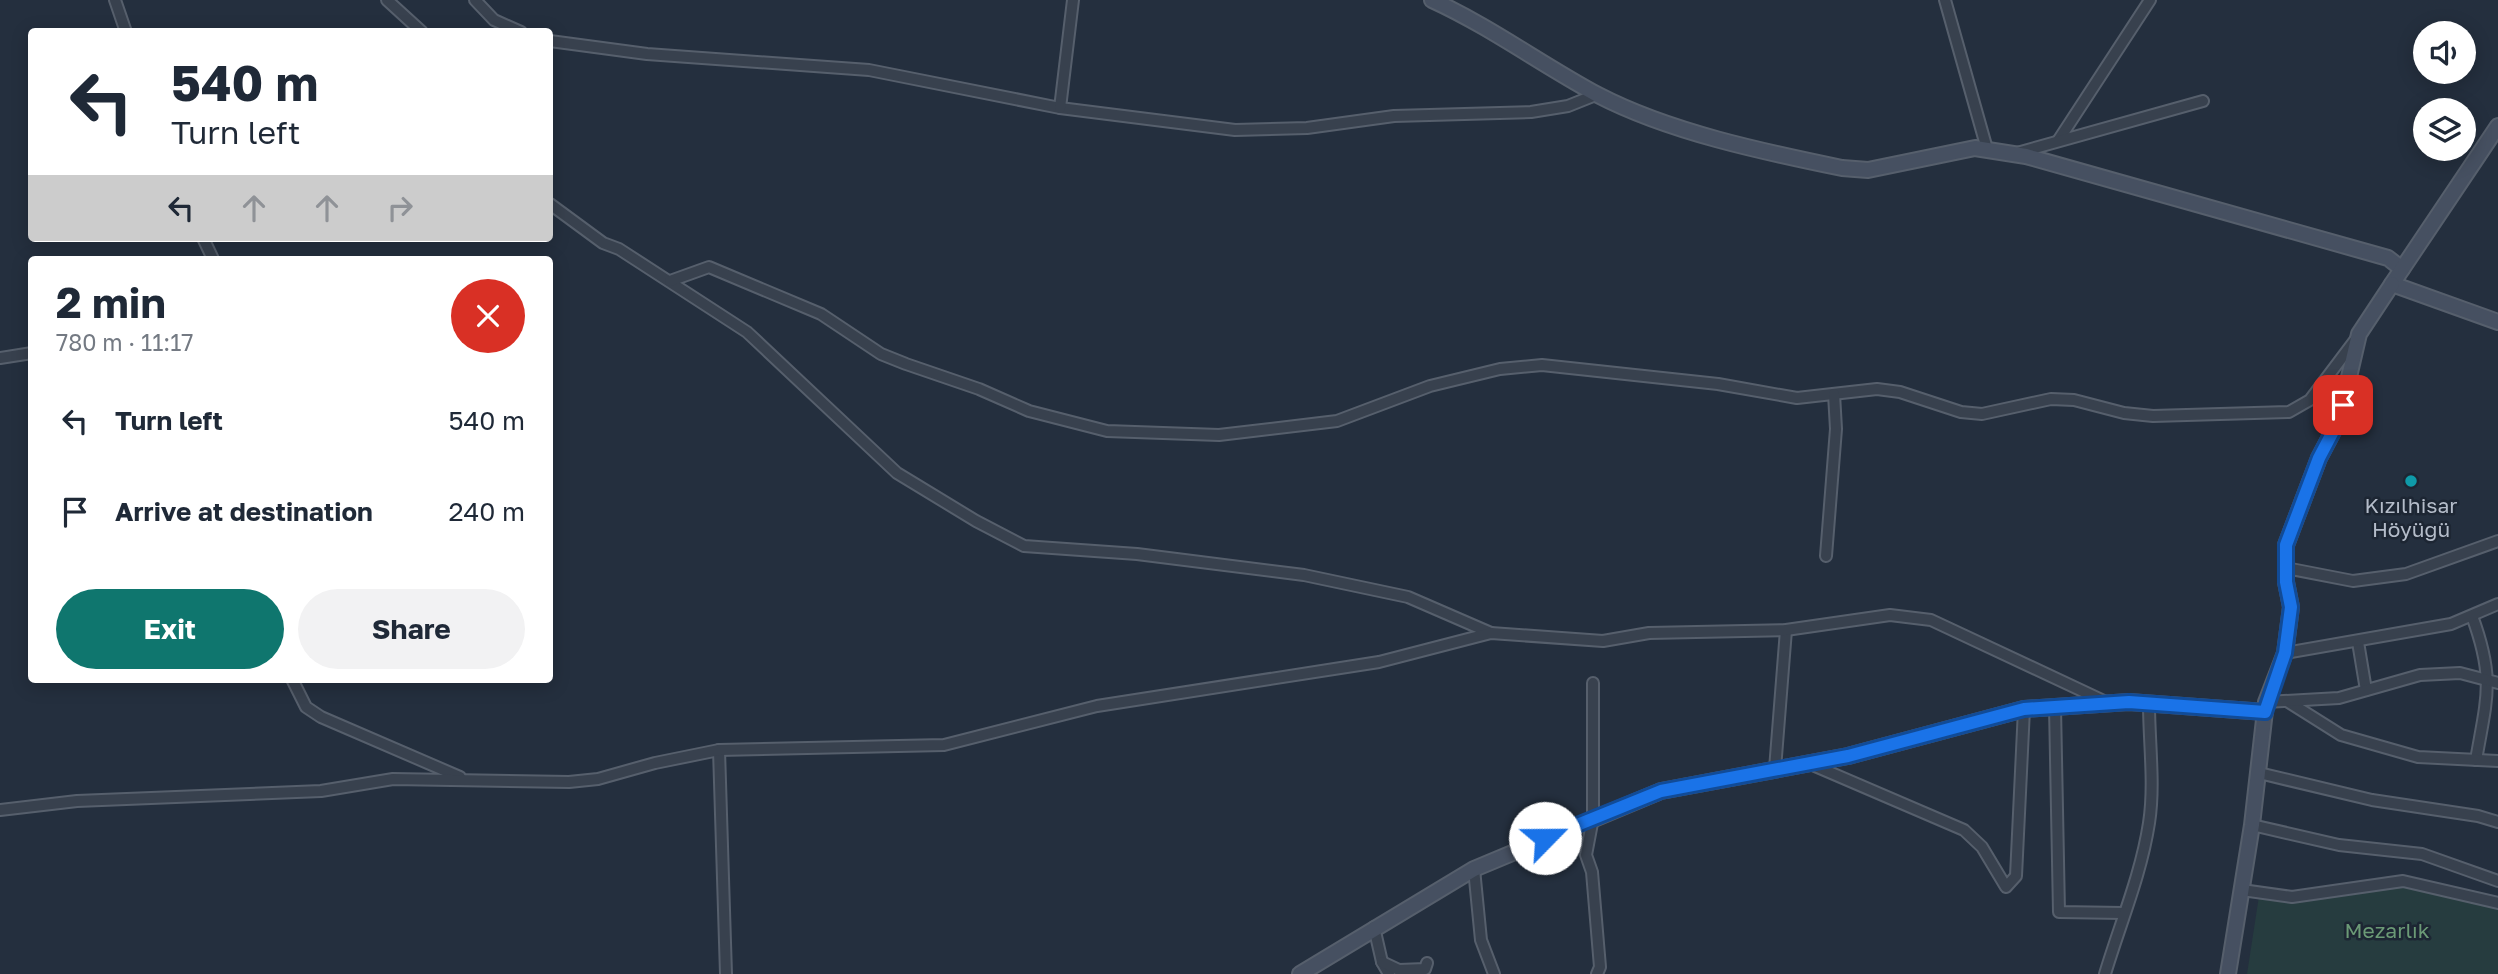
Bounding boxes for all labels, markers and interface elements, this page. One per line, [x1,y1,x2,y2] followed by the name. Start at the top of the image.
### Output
[2413,21,2476,161] map controls
[2413,21,2476,84] button: sound
[171,53,319,112] text: 540 m
[56,56,147,147] icon: left
[2413,98,2476,161] button: layers
[171,113,300,151] text: Turn left
[162,189,200,227] icon: left
[235,189,273,227] icon: ahead
[308,189,346,227] icon: ahead
[381,189,419,227] icon: right
[56,277,166,327] text: 2 min
[451,279,525,353] button: close
[56,328,194,356] text: 780 m · 11:17
[2313,375,2373,435] pin
[2324,386,2362,424] icon: arrive
[56,402,94,440] icon: left
[115,405,223,436] text: Turn left
[448,405,525,436] text: 540 m
[2403,473,2419,489] marker: Kızılhisar Höyüğü
[2365,492,2457,542] place label: Kızılhisar Höyüğü
[56,493,94,531] icon: arrive
[115,496,373,527] text: Arrive at destination
[448,496,525,527] text: 240 m
[56,589,284,669] button: Exit
[298,589,525,669] button: Share
[1508,801,1582,875] position arrow
[2344,917,2430,943] park label: Mezarlık

